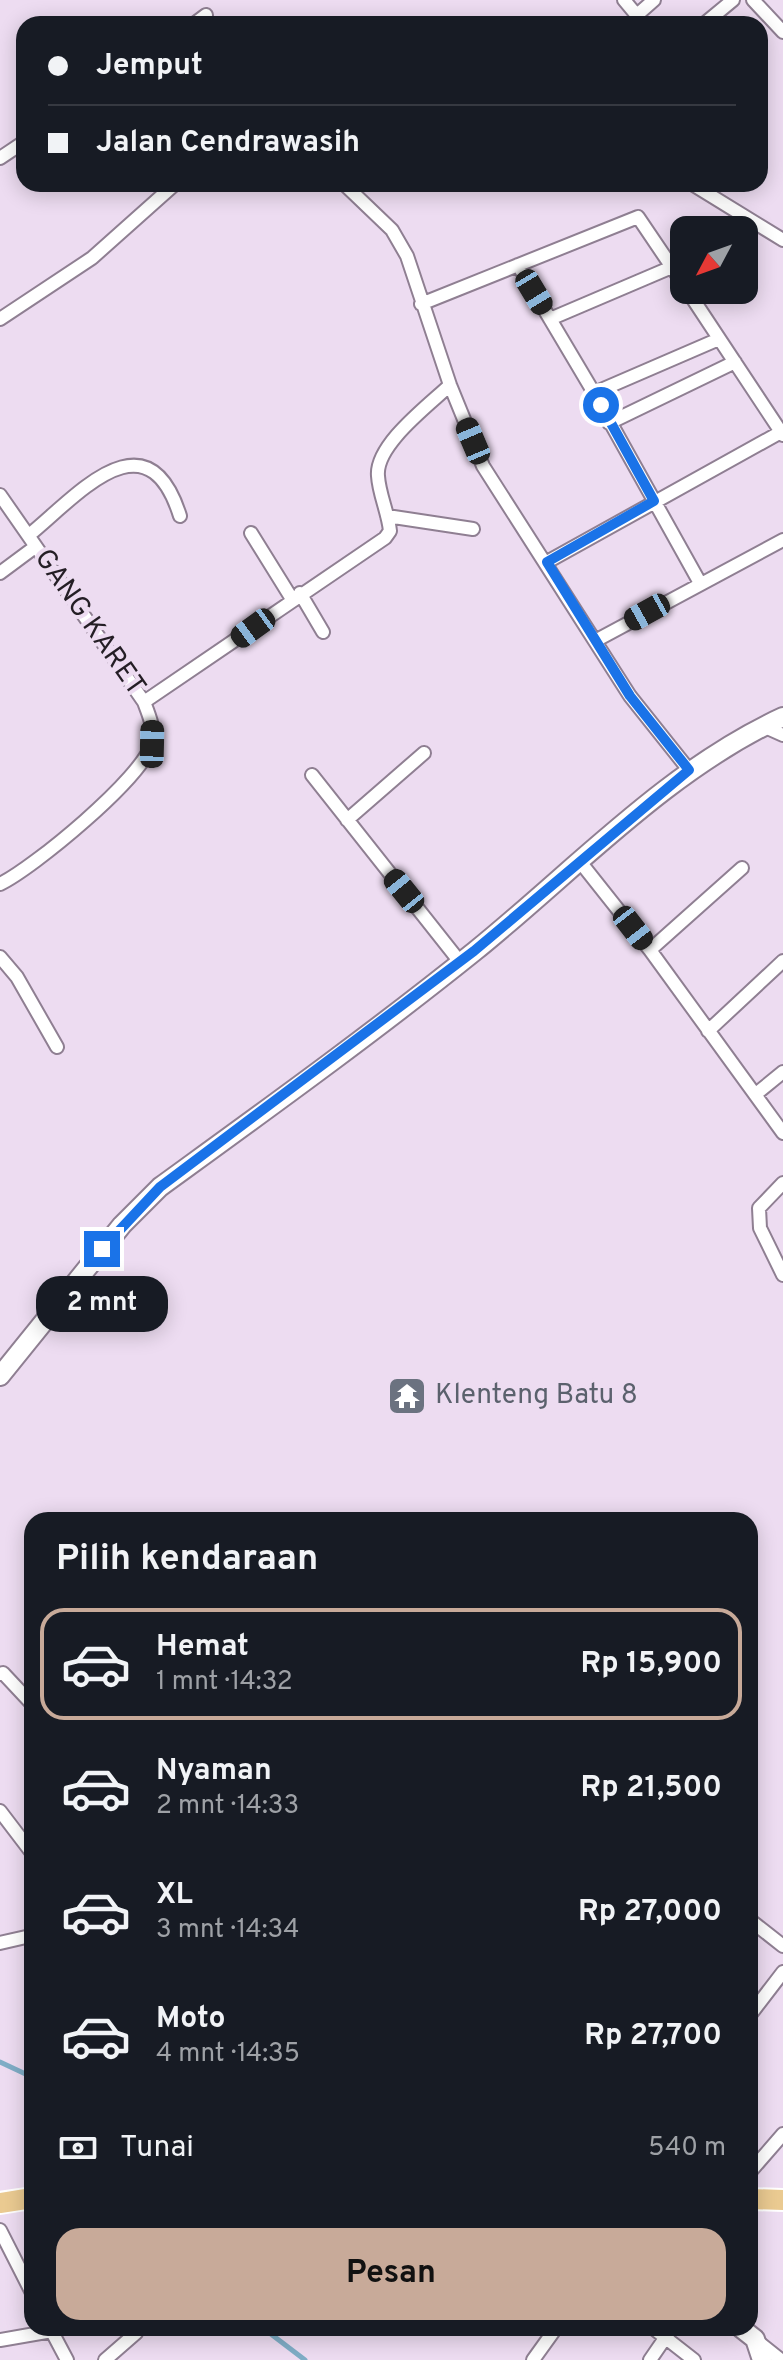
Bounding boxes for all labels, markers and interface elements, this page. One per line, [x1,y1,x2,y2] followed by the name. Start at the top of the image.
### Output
[96,48,203,85] text: Jemput
[96,125,360,162] text: Jalan Cendrawasih
[670,216,758,304] north arrow
[670,216,758,304] map controls
[511,265,557,319] car
[583,387,619,423] route start
[453,414,493,468] car
[25,543,153,703] street label: GANG KARET
[620,590,674,634] car
[227,604,279,652] car
[140,720,164,768] car
[380,865,428,917] car
[609,902,657,954] car
[84,1231,120,1267] route end
[36,1277,168,1333] callout: 2 mnt
[67,1287,137,1320] text: 2 mnt
[386,1375,428,1417] temple icon: Klenteng Batu 8
[435,1378,638,1414] place label: Klenteng Batu 8
[56,1537,318,1583] text: Pilih kendaraan
[60,1628,132,1700] icon: car
[156,1629,249,1666] text: Hemat
[581,1646,722,1683] text: Rp 15,900
[156,1666,293,1699] text: 1 mnt · 14:32
[60,1752,132,1824] icon: car
[156,1753,272,1790] text: Nyaman
[581,1770,722,1807] text: Rp 21,500
[156,1790,299,1823] text: 2 mnt · 14:33
[60,1876,132,1948] icon: car
[156,1877,193,1914] text: XL
[578,1894,722,1931] text: Rp 27,000
[156,1914,299,1947] text: 3 mnt · 14:34
[60,2000,132,2072] icon: car
[156,2001,226,2038] text: Moto
[584,2018,722,2055] text: Rp 27,700
[156,2038,300,2071] text: 4 mnt · 14:35
[56,2126,100,2170] icon: cash
[120,2130,194,2167] text: Tunai
[648,2132,726,2165] text: 540 m
[56,2228,726,2320] button: Pesan

